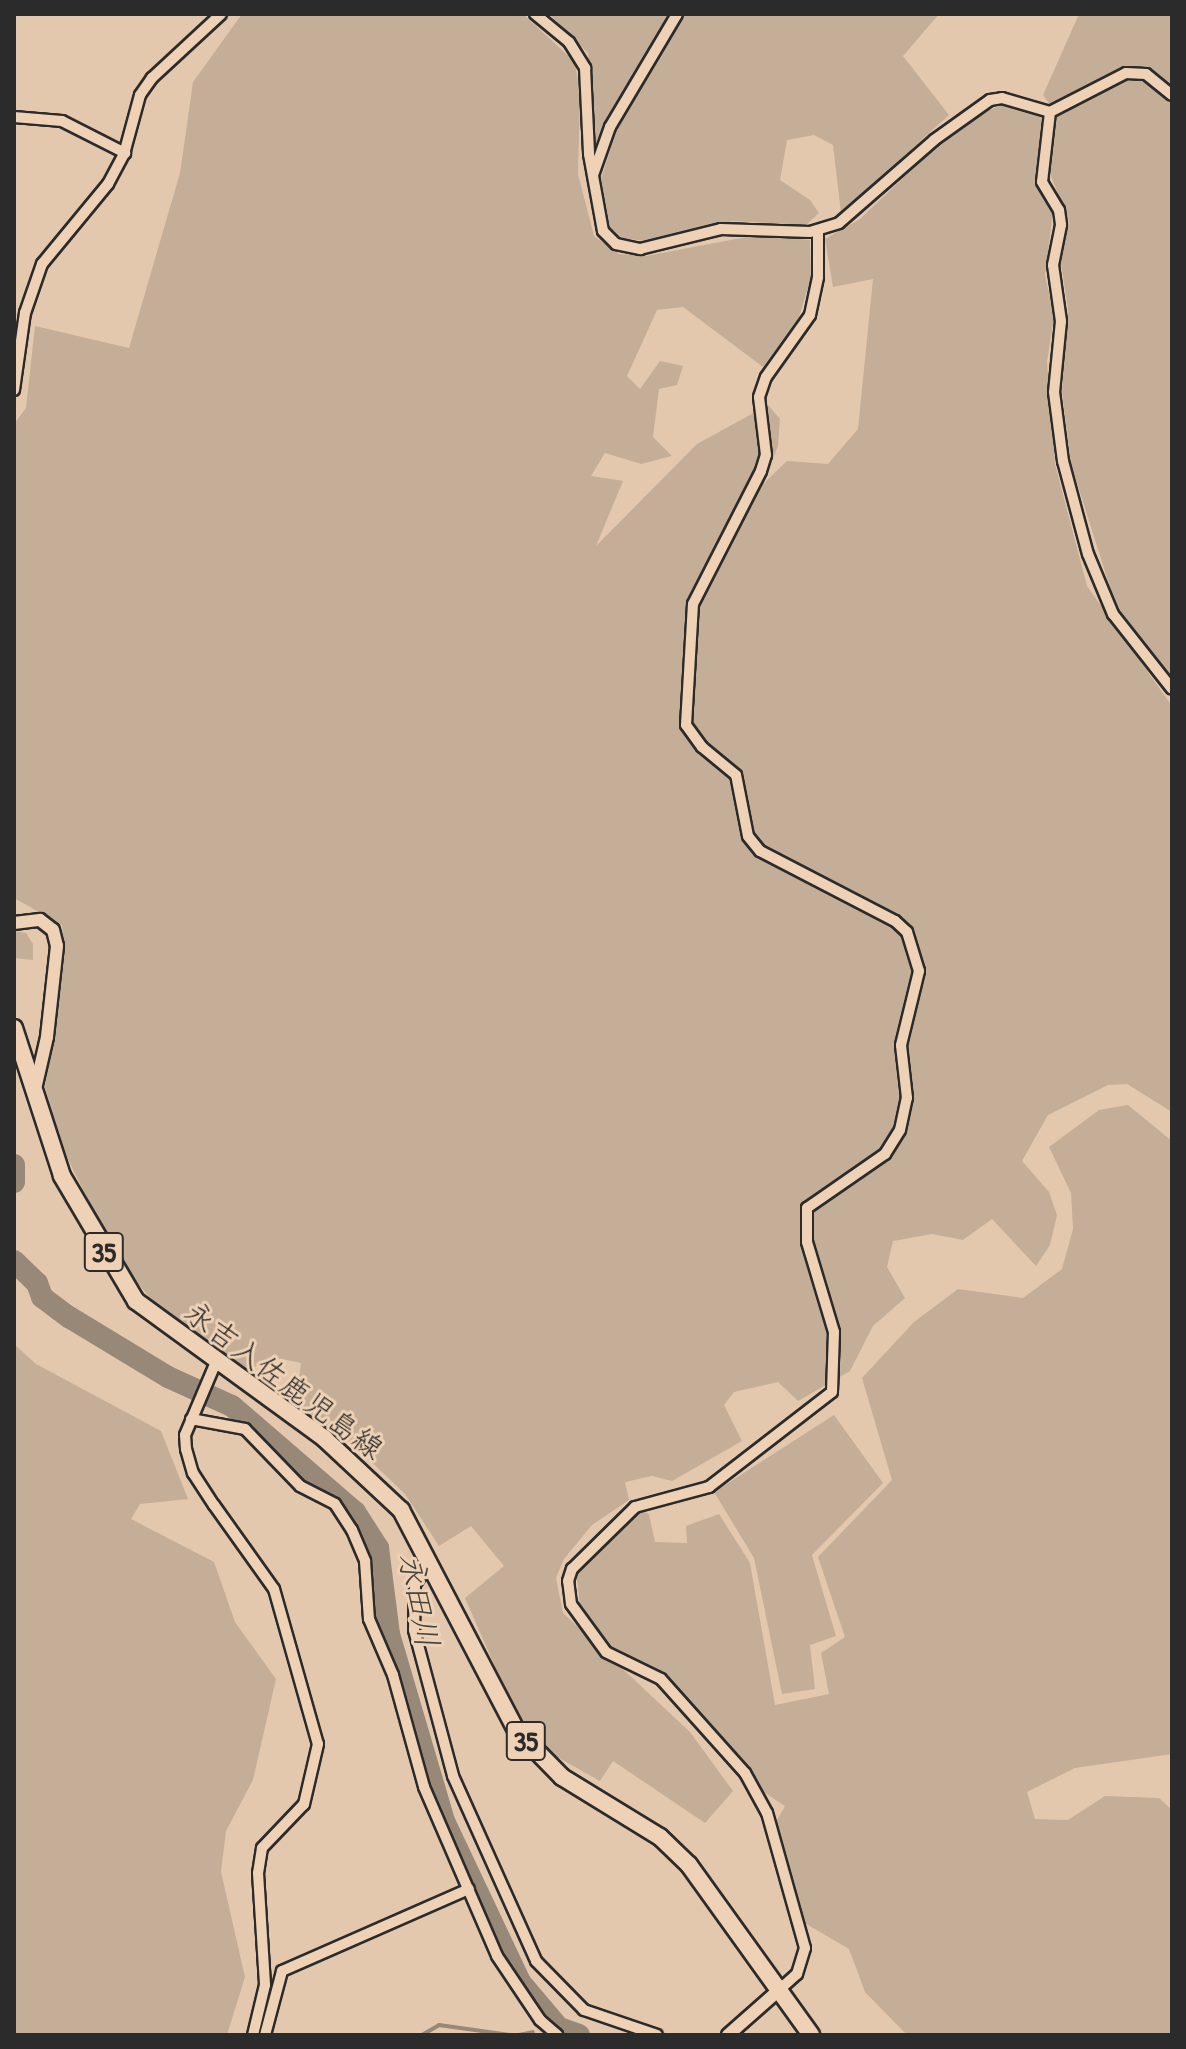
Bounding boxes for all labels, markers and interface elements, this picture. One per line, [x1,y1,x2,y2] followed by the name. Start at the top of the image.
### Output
[82,1228,126,1276] road number: 35
[177,1293,391,1467] street label: 永吉入佐鹿児島線
[391,1549,447,1651] water label: 永田川
[504,1717,548,1765] road number: 35

